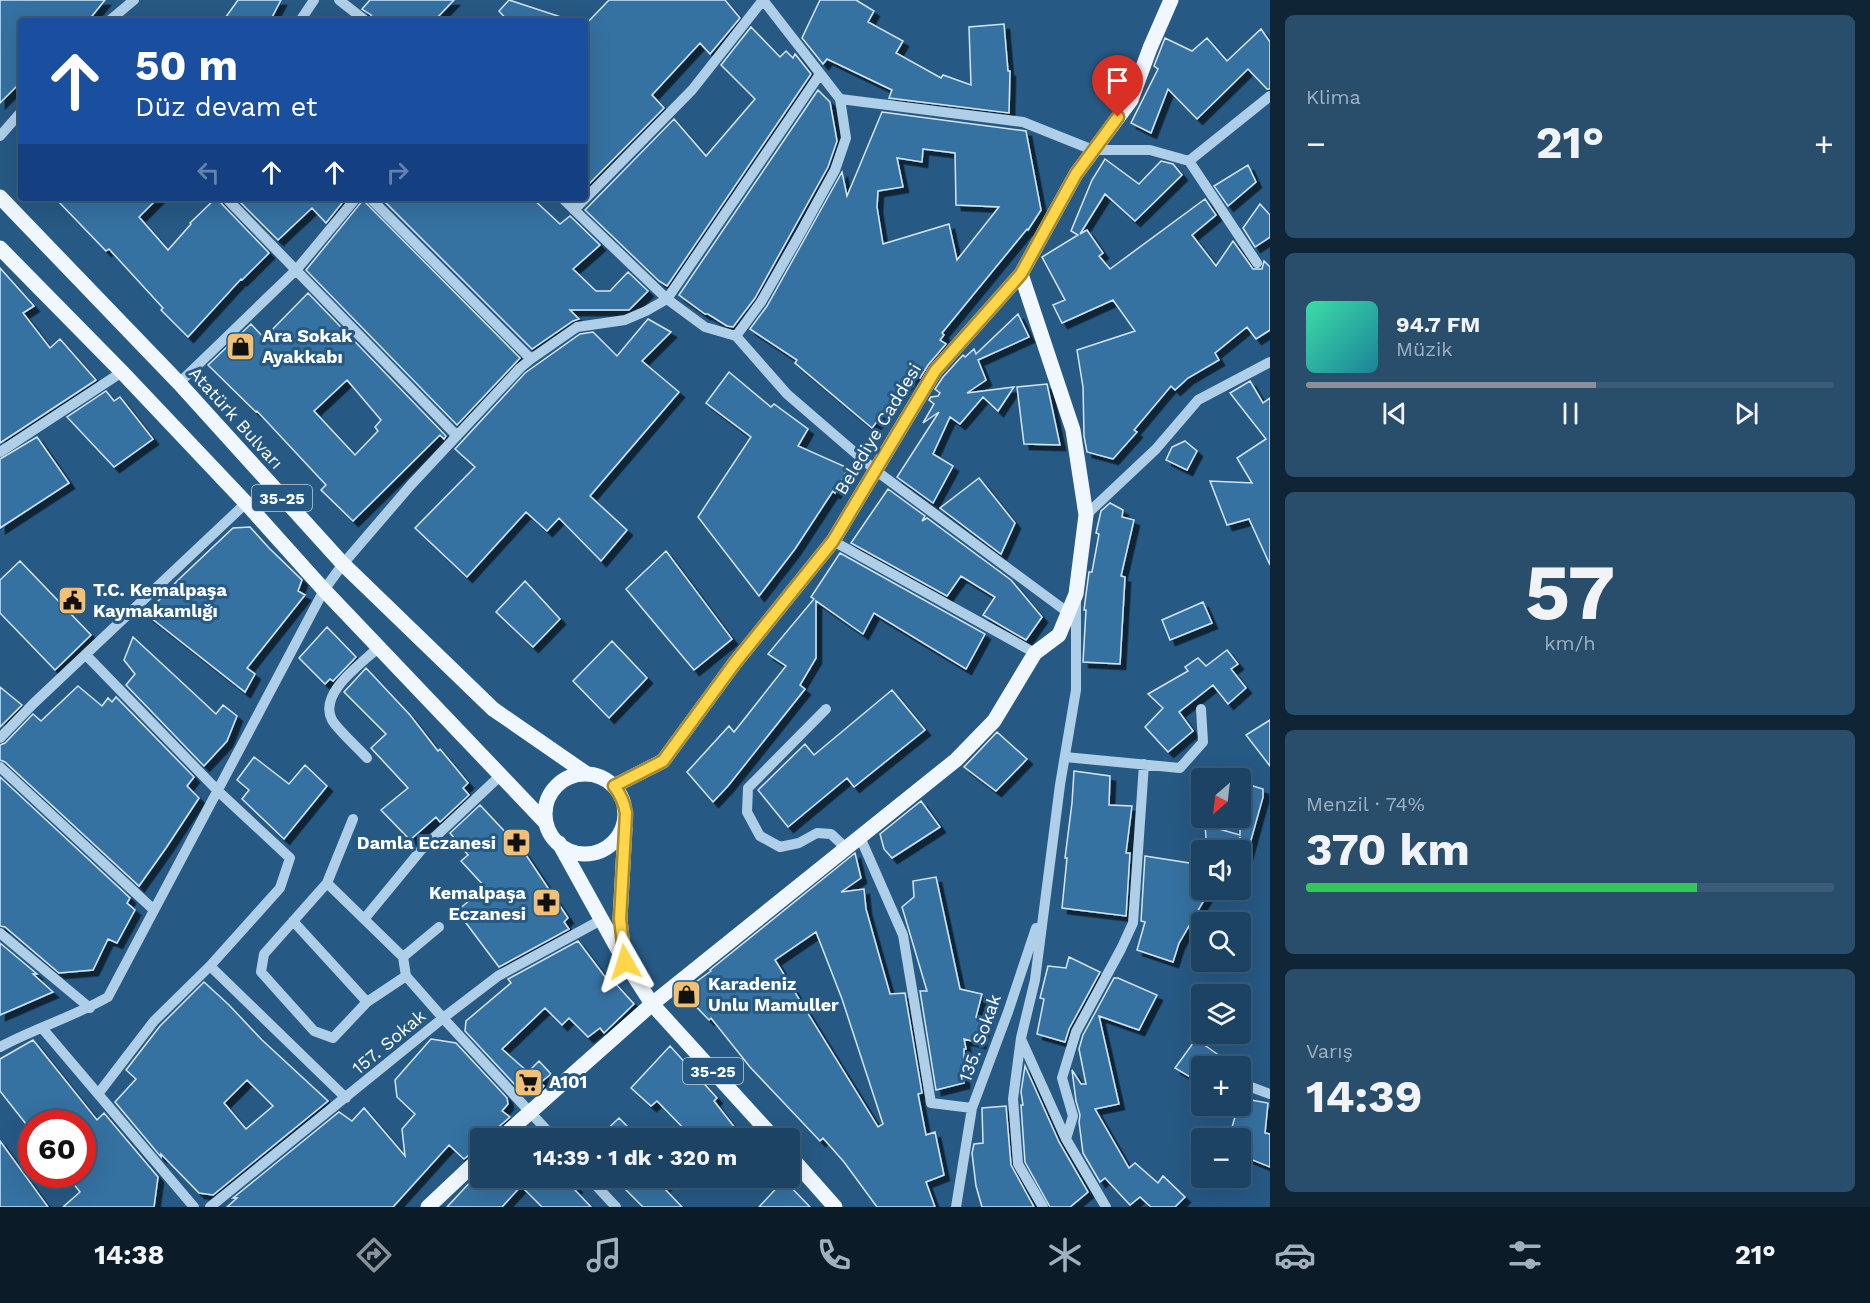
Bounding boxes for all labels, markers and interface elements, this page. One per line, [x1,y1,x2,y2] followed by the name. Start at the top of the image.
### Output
[135,41,238,90] text: 50 m
[36,42,114,120] icon: ahead
[1092,55,1143,117] pin
[1101,64,1134,97] icon: arrive
[1306,85,1361,109] text: Klima
[135,91,317,123] text: Düz devam et
[1536,116,1604,169] text: 21°
[1306,124,1326,163] text: −
[1814,124,1834,163] text: +
[192,156,225,189] icon: left
[255,156,288,189] icon: ahead
[318,156,351,189] icon: ahead
[381,156,414,189] icon: right
[1396,312,1480,337] text: 94.7 FM
[262,325,353,367] place label: Ara Sokak Ayakkabı
[225,330,257,362] shop icon: Ara Sokak Ayakkabı
[1396,337,1453,361] text: Müzik
[830,359,925,498] street label: Belediye Caddesi
[185,362,288,473] street label: Atatürk Bulvarı
[1378,397,1411,430] icon: previous
[1554,397,1587,430] icon: pause
[1730,397,1763,430] icon: next
[252,485,312,511] road number: 35-25
[1525,546,1615,638] text: 57
[93,579,227,621] place label: T.C. Kemalpaşa Kaymakamlığı
[56,584,88,616] public building icon: T.C. Kemalpaşa Kaymakamlığı
[1544,631,1596,655] text: km/h
[1191,768,1251,828] north arrow
[1191,768,1251,1188] map controls
[1306,792,1425,816] text: Menzil · 74%
[1306,823,1470,876] text: 370 km
[501,827,533,859] pharmacy icon: Damla Eczanesi
[357,832,496,853] place label: Damla Eczanesi
[1191,840,1251,900] button: sound
[429,882,527,924] place label: Kemalpaşa Eczanesi
[531,887,563,919] pharmacy icon: Kemalpaşa Eczanesi
[1191,912,1251,972] button: search
[593,930,657,994] position arrow
[708,973,839,1015] place label: Karadeniz Unlu Mamuller
[671,978,703,1010] shop icon: Karadeniz Unlu Mamuller
[1191,984,1251,1044] button: layers
[954,991,1005,1084] street label: 135. Sokak
[348,1005,430,1078] street label: 157. Sokak
[1306,1039,1353,1063] text: Varış
[1191,1056,1251,1116] button: +
[683,1058,743,1084] road number: 35-25
[512,1066,544,1098] supermarket icon: A101
[1306,1070,1422,1123] text: 14:39
[549,1071,587,1092] place label: A101
[18,1110,96,1188] speed limit sign: 60
[1191,1128,1251,1188] button: −
[533,1145,737,1170] text: 14:39 · 1 dk · 320 m
[353,1234,395,1276] icon: directions
[583,1234,625,1276] icon: music
[813,1234,855,1276] icon: phone
[1044,1234,1086,1276] icon: climate
[1274,1234,1316,1276] icon: car
[1504,1234,1546,1276] icon: filters
[94,1239,164,1271] text: 14:38
[1735,1239,1776,1271] text: 21°

